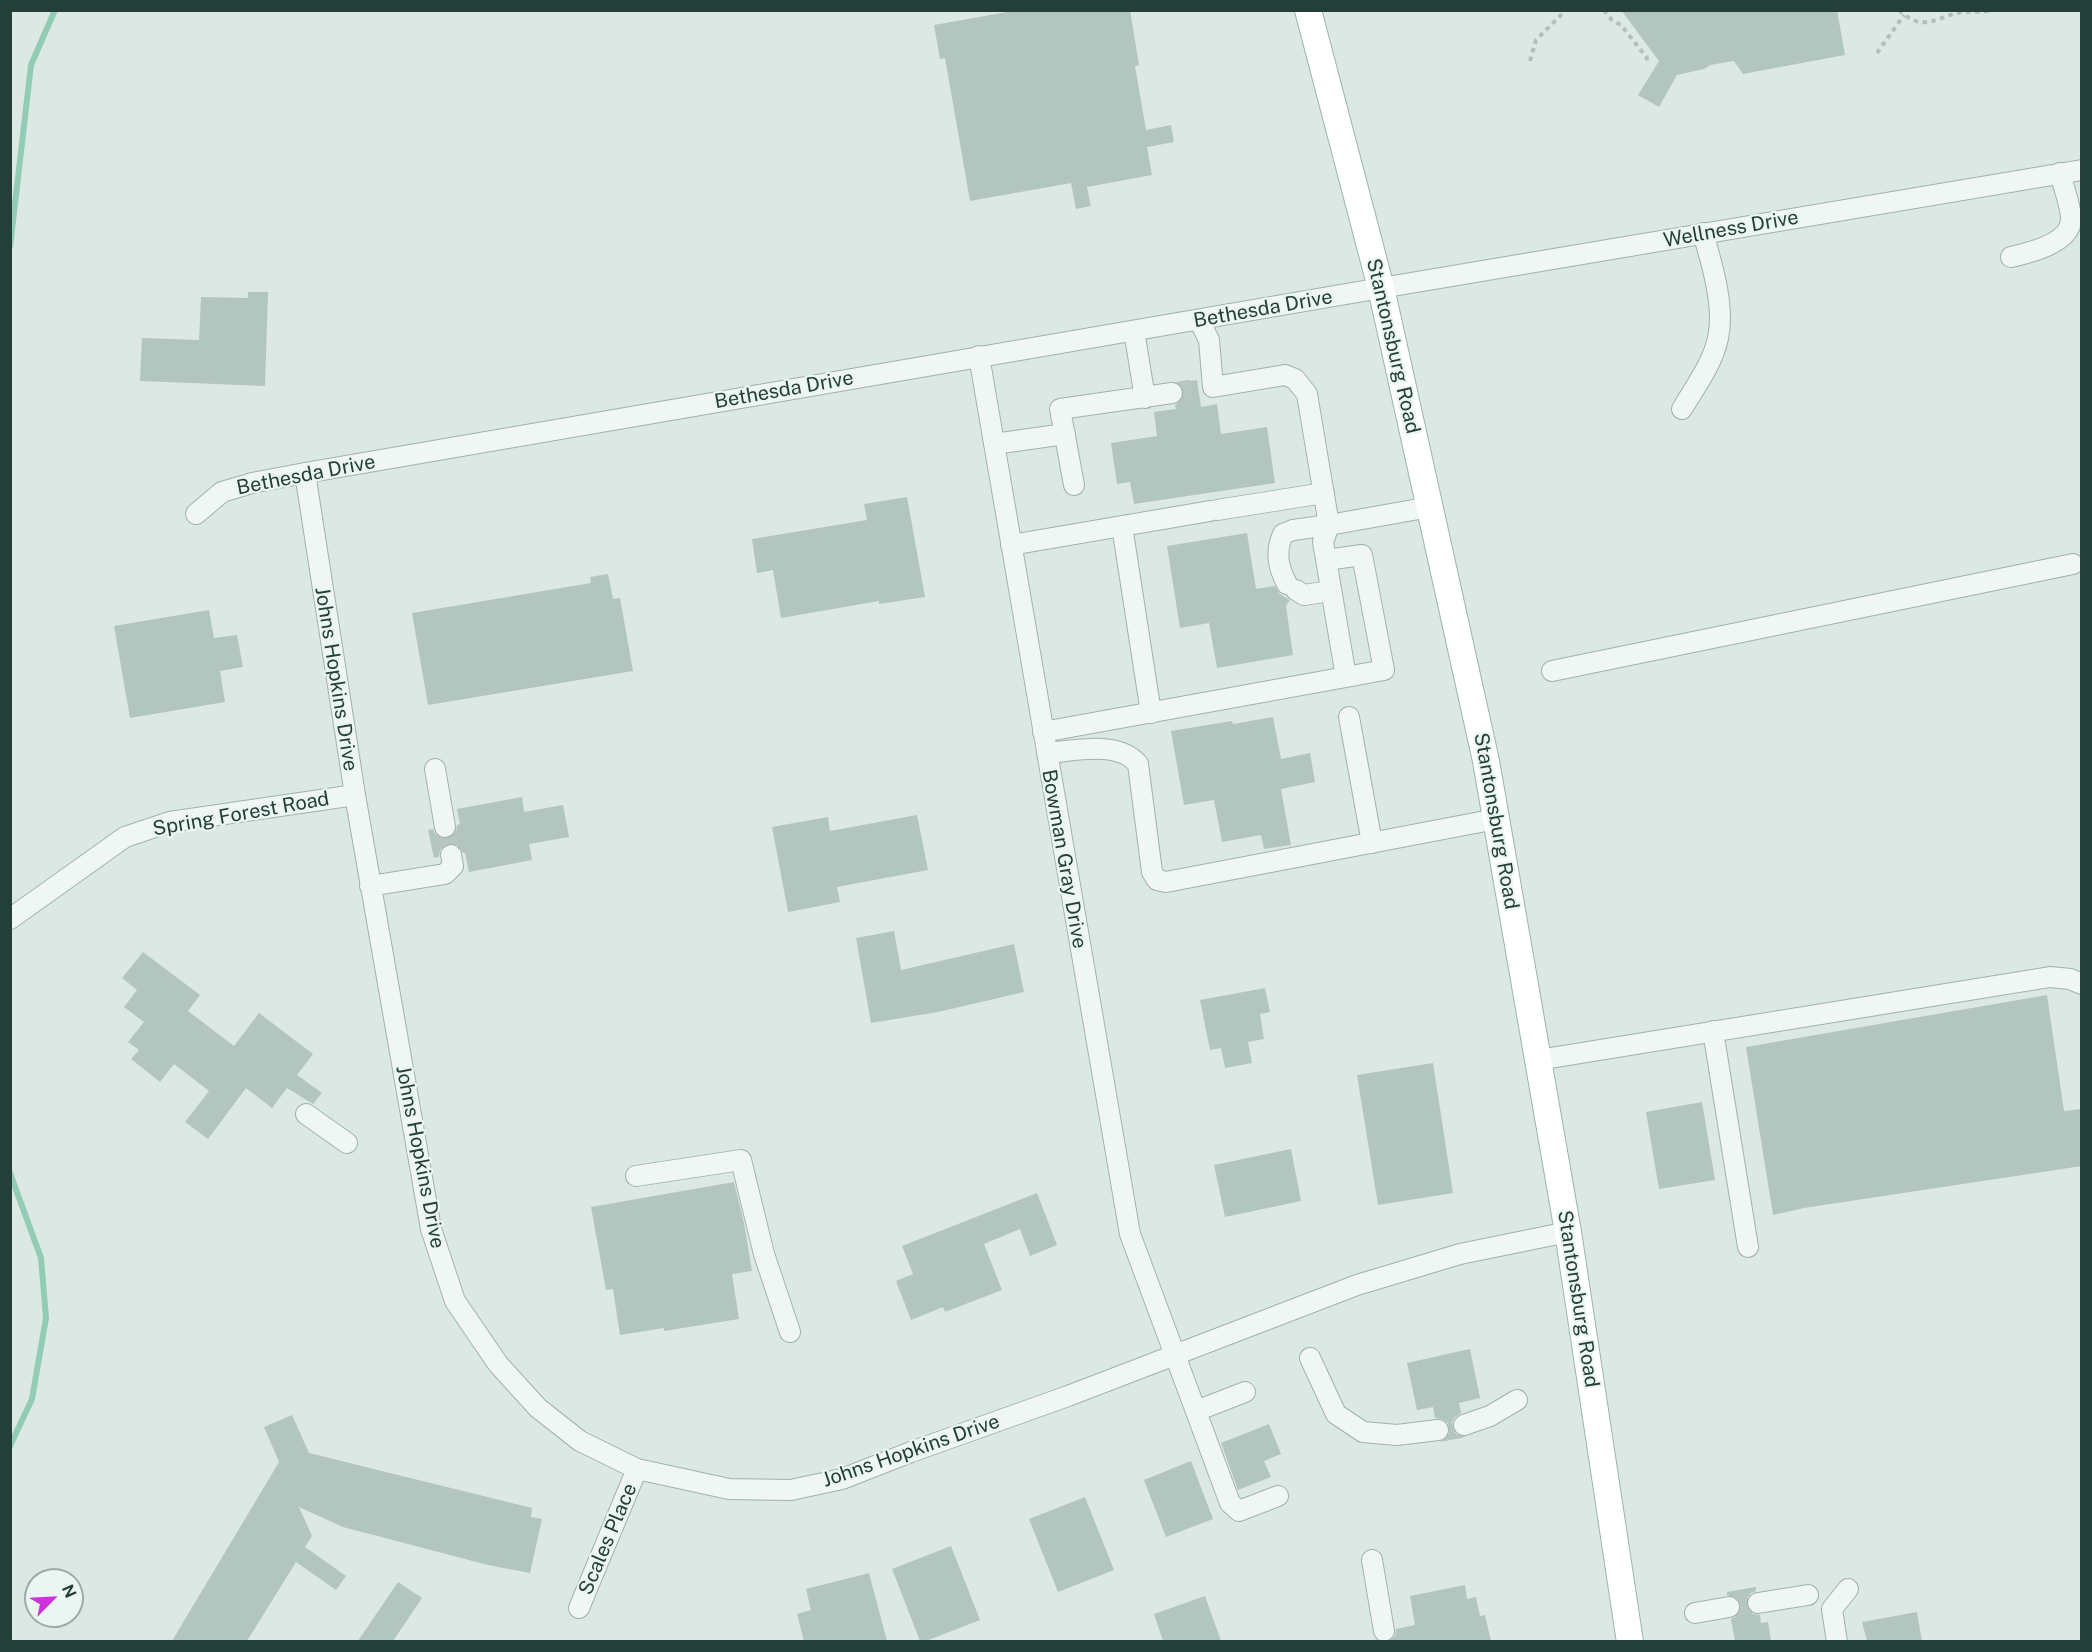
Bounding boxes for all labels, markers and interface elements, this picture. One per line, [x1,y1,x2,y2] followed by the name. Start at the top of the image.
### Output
[1661,205,1801,253] street label: Wellness Drive
[1361,256,1425,436] street label: Stantonsburg Road
[1192,285,1334,333] street label: Bethesda Drive
[713,366,855,414] street label: Bethesda Drive
[235,450,377,500] street label: Bethesda Drive
[310,585,362,773] street label: Johns Hopkins Drive
[1469,731,1523,911] street label: Stantonsburg Road
[1036,768,1092,950] street label: Bowman Gray Drive
[151,787,331,841] street label: Spring Forest Road
[390,1063,450,1251] street label: Johns Hopkins Drive
[1552,1209,1604,1389] street label: Stantonsburg Road
[819,1409,1003,1493] street label: Johns Hopkins Drive
[574,1480,642,1598] street label: Scales Place
[24,1568,84,1628] north arrow
[58,1582,80,1601] text: N

